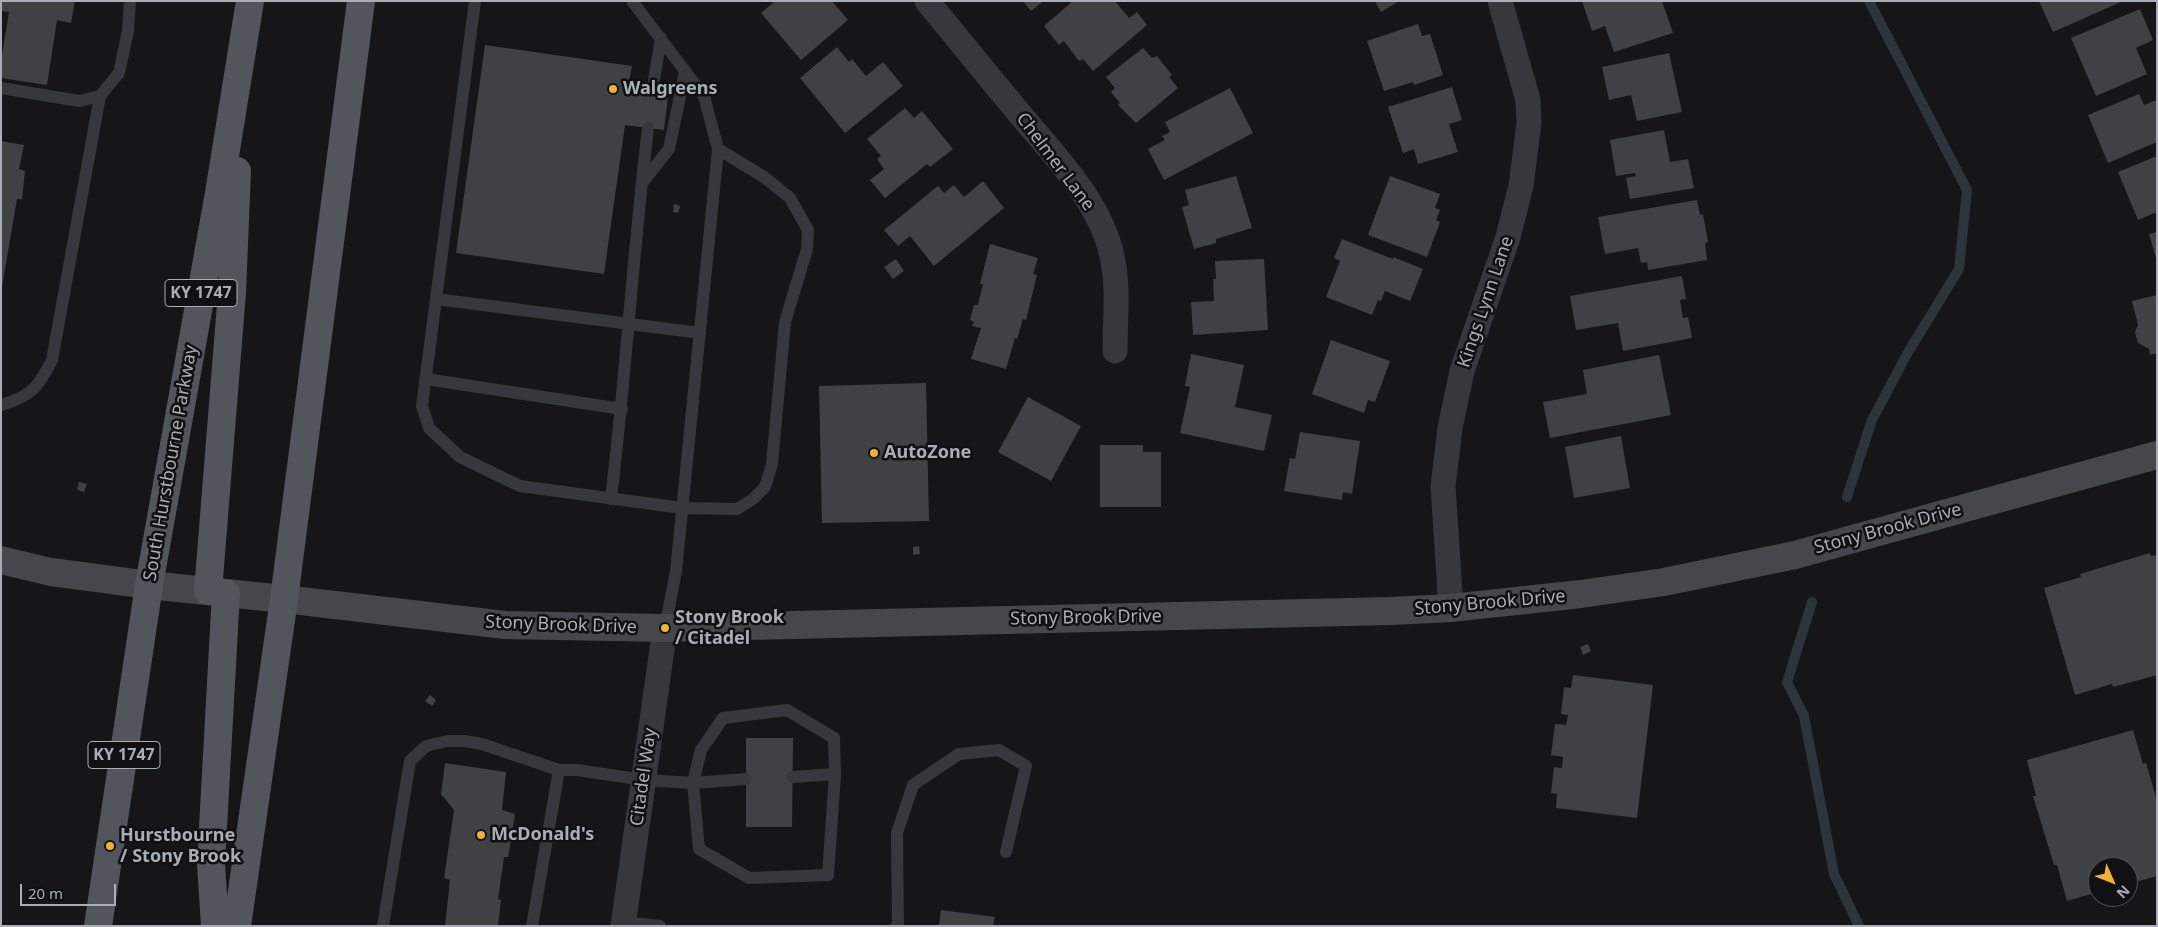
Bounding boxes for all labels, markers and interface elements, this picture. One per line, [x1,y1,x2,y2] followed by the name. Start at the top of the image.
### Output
[623,78,717,100] place label: Walgreens
[607,83,619,95] marker: Walgreens
[1011,109,1099,215] street label: Chelmer Lane
[1453,233,1519,371] street label: Kings Lynn Lane
[165,280,237,306] road number: KY 1747
[140,343,202,583] street label: South Hurstbourne Parkway
[884,442,971,464] place label: AutoZone
[868,447,880,459] marker: AutoZone
[1812,499,1964,559] street label: Stony Brook Drive
[1414,586,1566,620] street label: Stony Brook Drive
[1010,606,1162,630] street label: Stony Brook Drive
[675,607,784,650] place label: Stony Brook / Citadel
[485,612,637,638] street label: Stony Brook Drive
[659,622,671,634] marker: Stony Brook / Citadel
[626,727,662,827] street label: Citadel Way
[88,742,160,768] road number: KY 1747
[491,824,594,846] place label: McDonald's
[120,825,241,868] place label: Hurstbourne / Stony Brook
[475,829,487,841] marker: McDonald's
[104,840,116,852] marker: Hurstbourne / Stony Brook
[2088,857,2138,907] north arrow
[22,874,119,906] scale bar
[2113,881,2134,903] text: N
[28,883,63,903] text: 20 m

